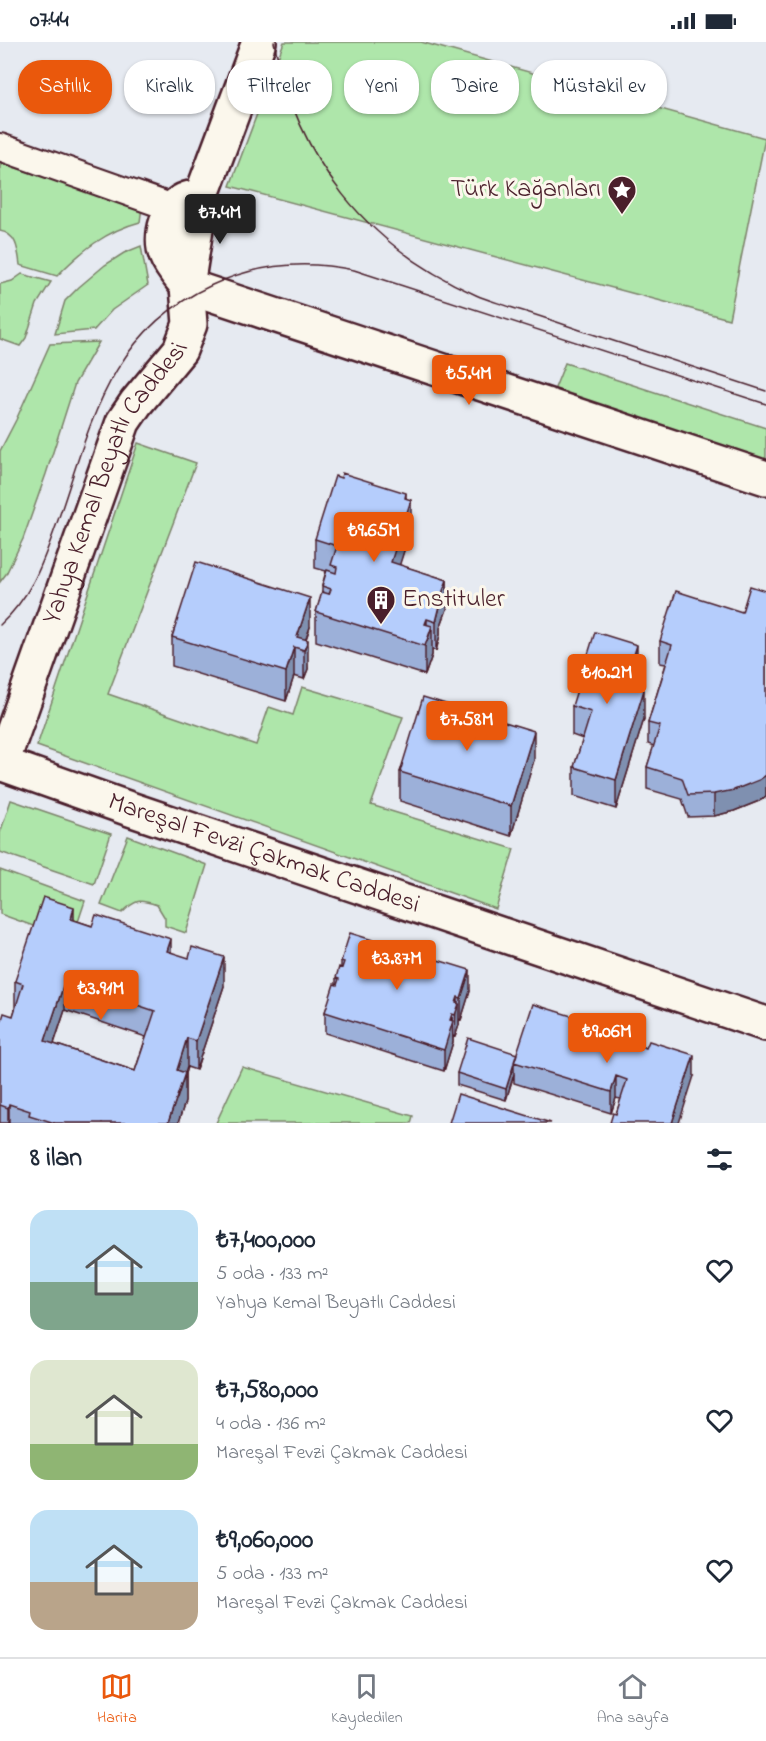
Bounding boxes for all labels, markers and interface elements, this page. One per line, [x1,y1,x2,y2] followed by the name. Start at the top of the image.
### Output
[30,5,69,37] text: 07:44
[18,60,112,114] chip: Satılık
[124,60,215,114] chip: Kiralık
[227,60,332,114] chip: Filtreler
[344,60,419,114] chip: Yeni
[431,60,519,114] chip: Daire
[531,60,667,114] chip: Müstakil ev
[451,171,601,209] place label: Türk Kağanları
[606,174,638,216] place icon: Türk Kağanları
[178,194,262,245] pin: ₺7.4M
[199,199,241,228] text: ₺7.4M
[34,337,200,630] street label: Yahya Kemal Beyatlı Caddesi
[427,355,511,406] pin: ₺5.4M
[446,360,492,389] text: ₺5.4M
[325,512,423,563] pin: ₺9.65M
[348,517,400,546] text: ₺9.65M
[402,581,506,619] place label: Enstituler
[365,584,397,626] building icon: Enstituler
[558,654,656,705] pin: ₺10.2M
[581,659,633,688] text: ₺10.2M
[418,701,516,752] pin: ₺7.58M
[440,706,494,735] text: ₺7.58M
[102,784,425,925] street label: Mareşal Fevzi Çakmak Caddesi
[348,940,446,991] pin: ₺3.87M
[372,945,422,974] text: ₺3.87M
[52,970,150,1021] pin: ₺3.91M
[78,975,124,1004] text: ₺3.91M
[558,1013,656,1064] pin: ₺9.06M
[582,1018,632,1047] text: ₺9.06M
[30,1140,82,1178] text: 8 ilan
[703,1143,736,1176] icon: filters
[216,1222,315,1260] text: ₺7,400,000
[78,1234,150,1306] icon: home
[703,1254,736,1287] icon: heart
[216,1260,328,1289] text: 5 oda · 133 m²
[216,1289,456,1318] text: Yahya Kemal Beyatlı Caddesi
[216,1372,318,1410] text: ₺7,580,000
[78,1384,150,1456] icon: home
[703,1404,736,1437] icon: heart
[216,1410,326,1439] text: 4 oda · 136 m²
[216,1439,468,1468] text: Mareşal Fevzi Çakmak Caddesi
[216,1522,313,1560] text: ₺9,060,000
[78,1534,150,1606] icon: home
[703,1554,736,1587] icon: heart
[216,1560,328,1589] text: 5 oda · 133 m²
[216,1589,468,1618] text: Mareşal Fevzi Çakmak Caddesi
[97,1670,137,1730] tab: Harita
[331,1670,403,1730] tab: Kaydedilen
[597,1670,669,1730] tab: Ana sayfa

